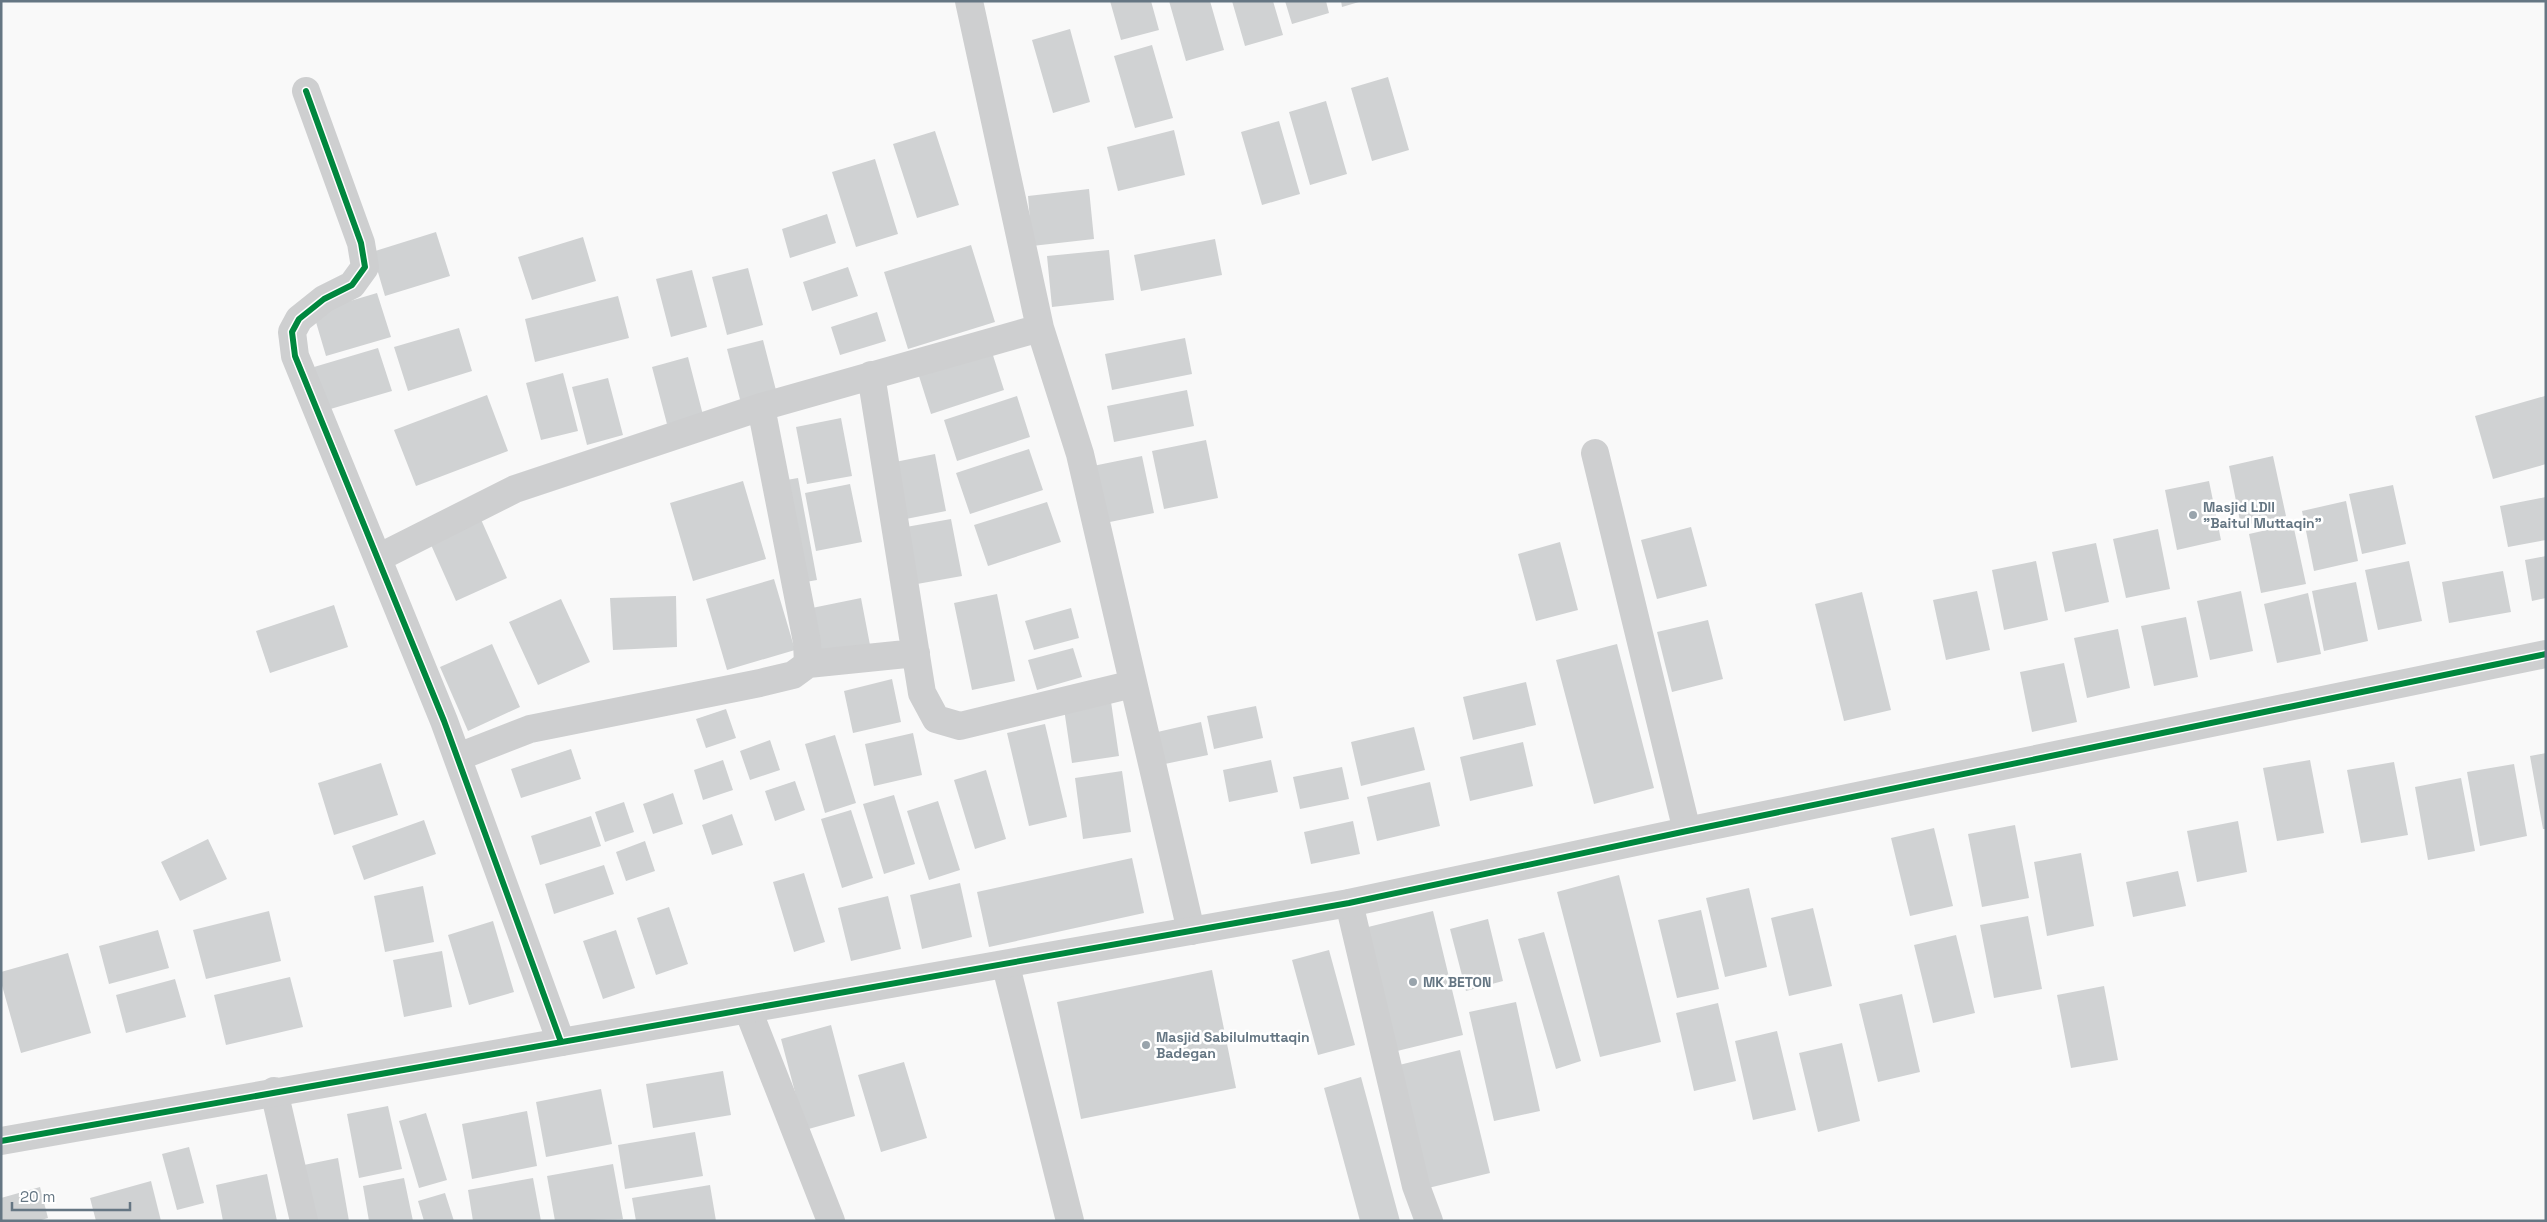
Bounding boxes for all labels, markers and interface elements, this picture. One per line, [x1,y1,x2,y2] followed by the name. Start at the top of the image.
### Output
[2203,498,2322,532] place label: Masjid LDII "Baitul Muttaqin"
[2187,509,2199,521] marker: Masjid LDII "Baitul Muttaqin"
[1423,973,1491,991] place label: MK BETON
[1407,976,1419,988] marker: MK BETON
[1156,1028,1310,1062] place label: Masjid Sabilulmuttaqin Badegan
[1140,1039,1152,1051] marker: Masjid Sabilulmuttaqin Badegan
[12,1180,130,1212] scale bar
[20,1187,55,1206] text: 20 m

